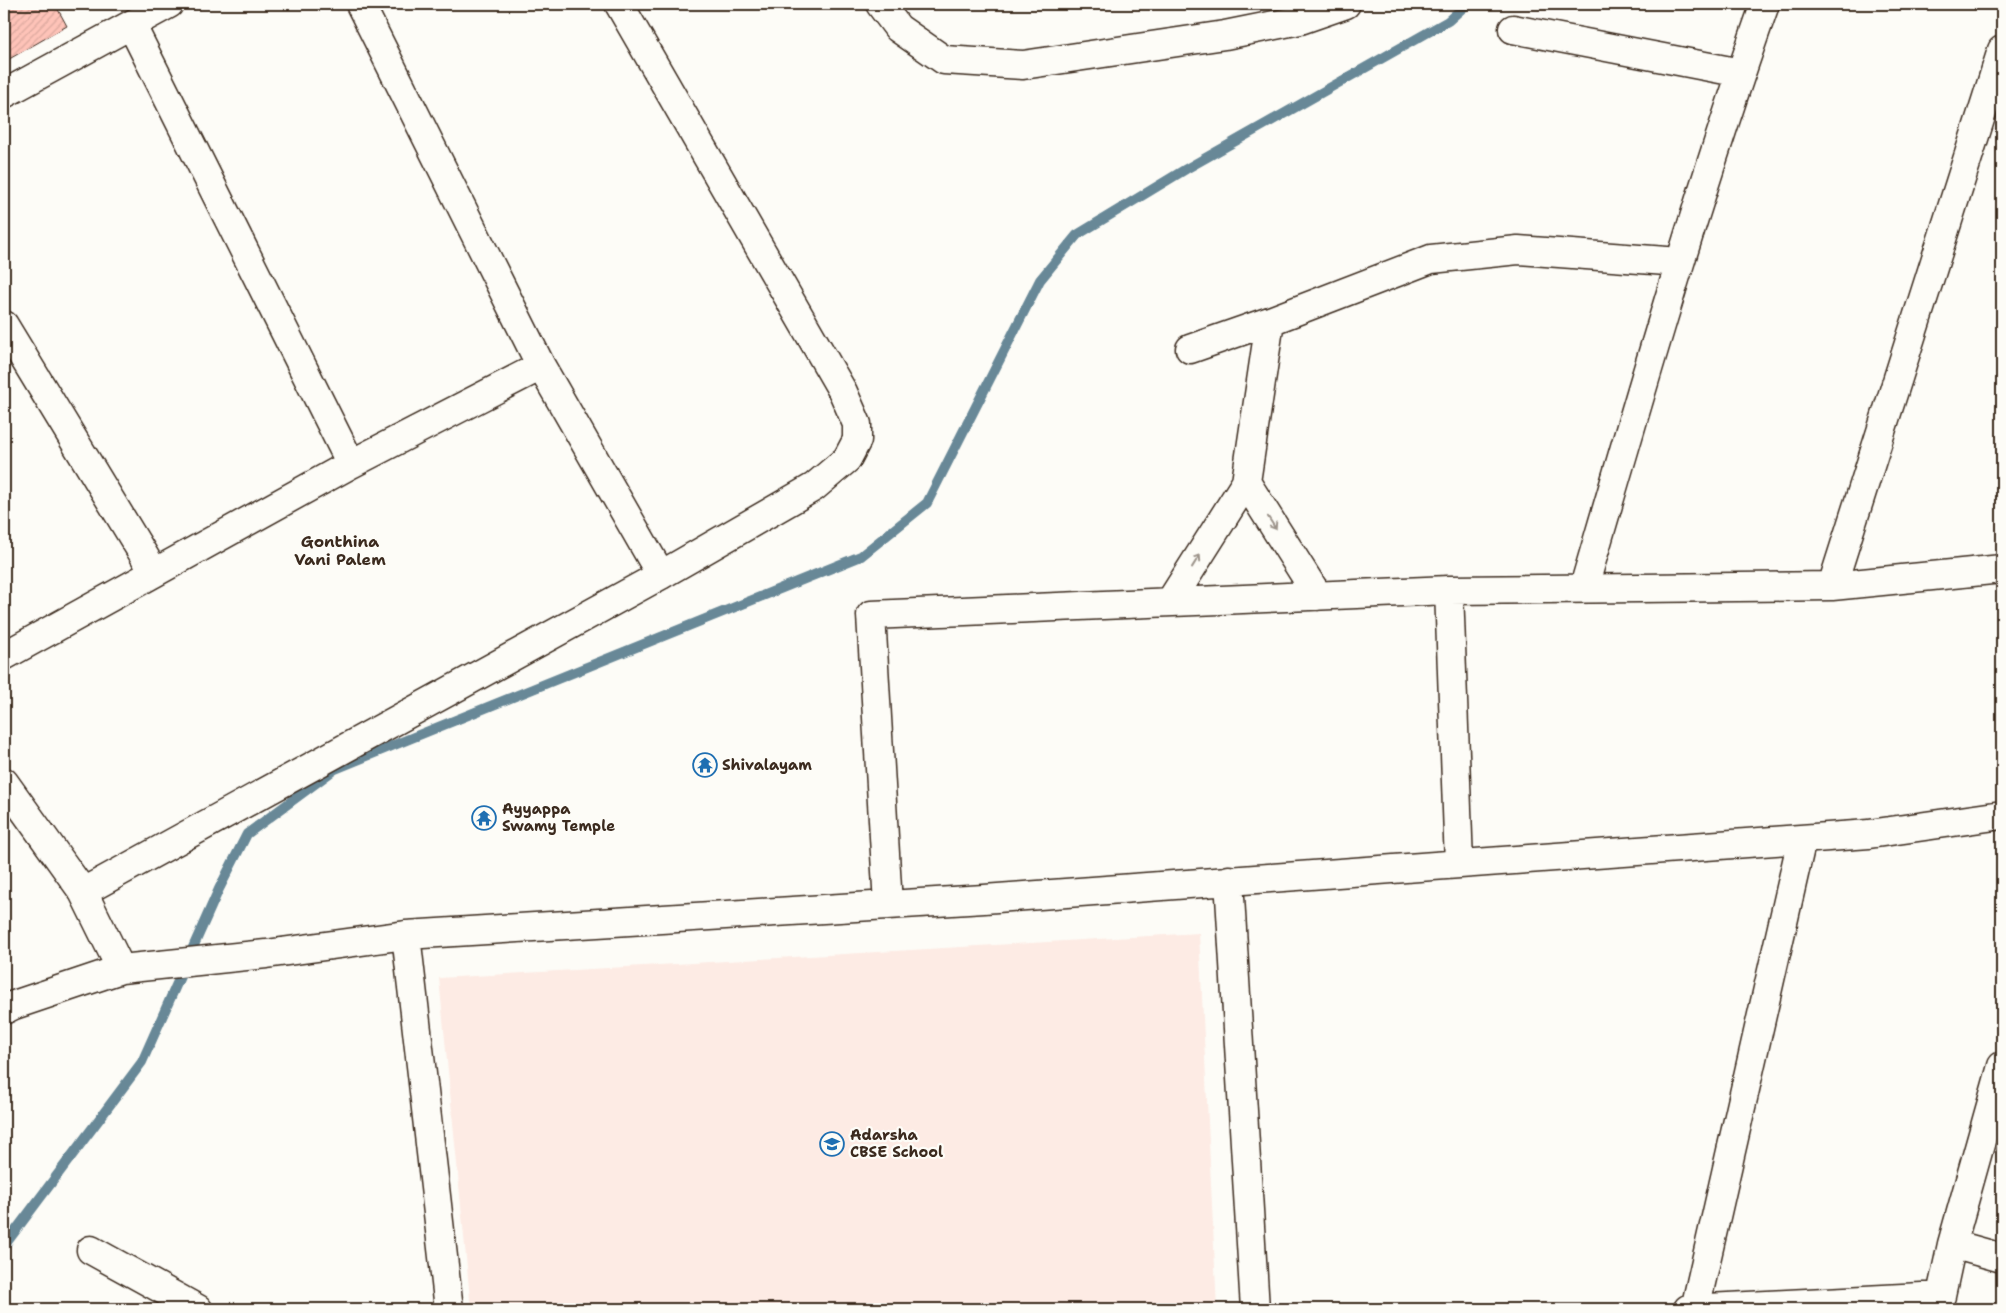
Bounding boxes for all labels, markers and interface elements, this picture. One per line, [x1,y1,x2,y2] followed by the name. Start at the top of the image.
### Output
[1267,516,1277,530] one-way arrow
[294,531,386,570] district label: Gonthina Vani Palem
[1192,554,1202,568] one-way arrow
[692,752,718,778] temple icon: Shivalayam
[722,755,812,775] place label: Shivalayam
[502,799,615,836] place label: Ayyappa Swamy Temple
[471,805,497,831] temple icon: Ayyappa Swamy Temple
[850,1125,943,1162] place label: Adarsha CBSE School
[819,1131,845,1157] school or university icon: Adarsha CBSE School

